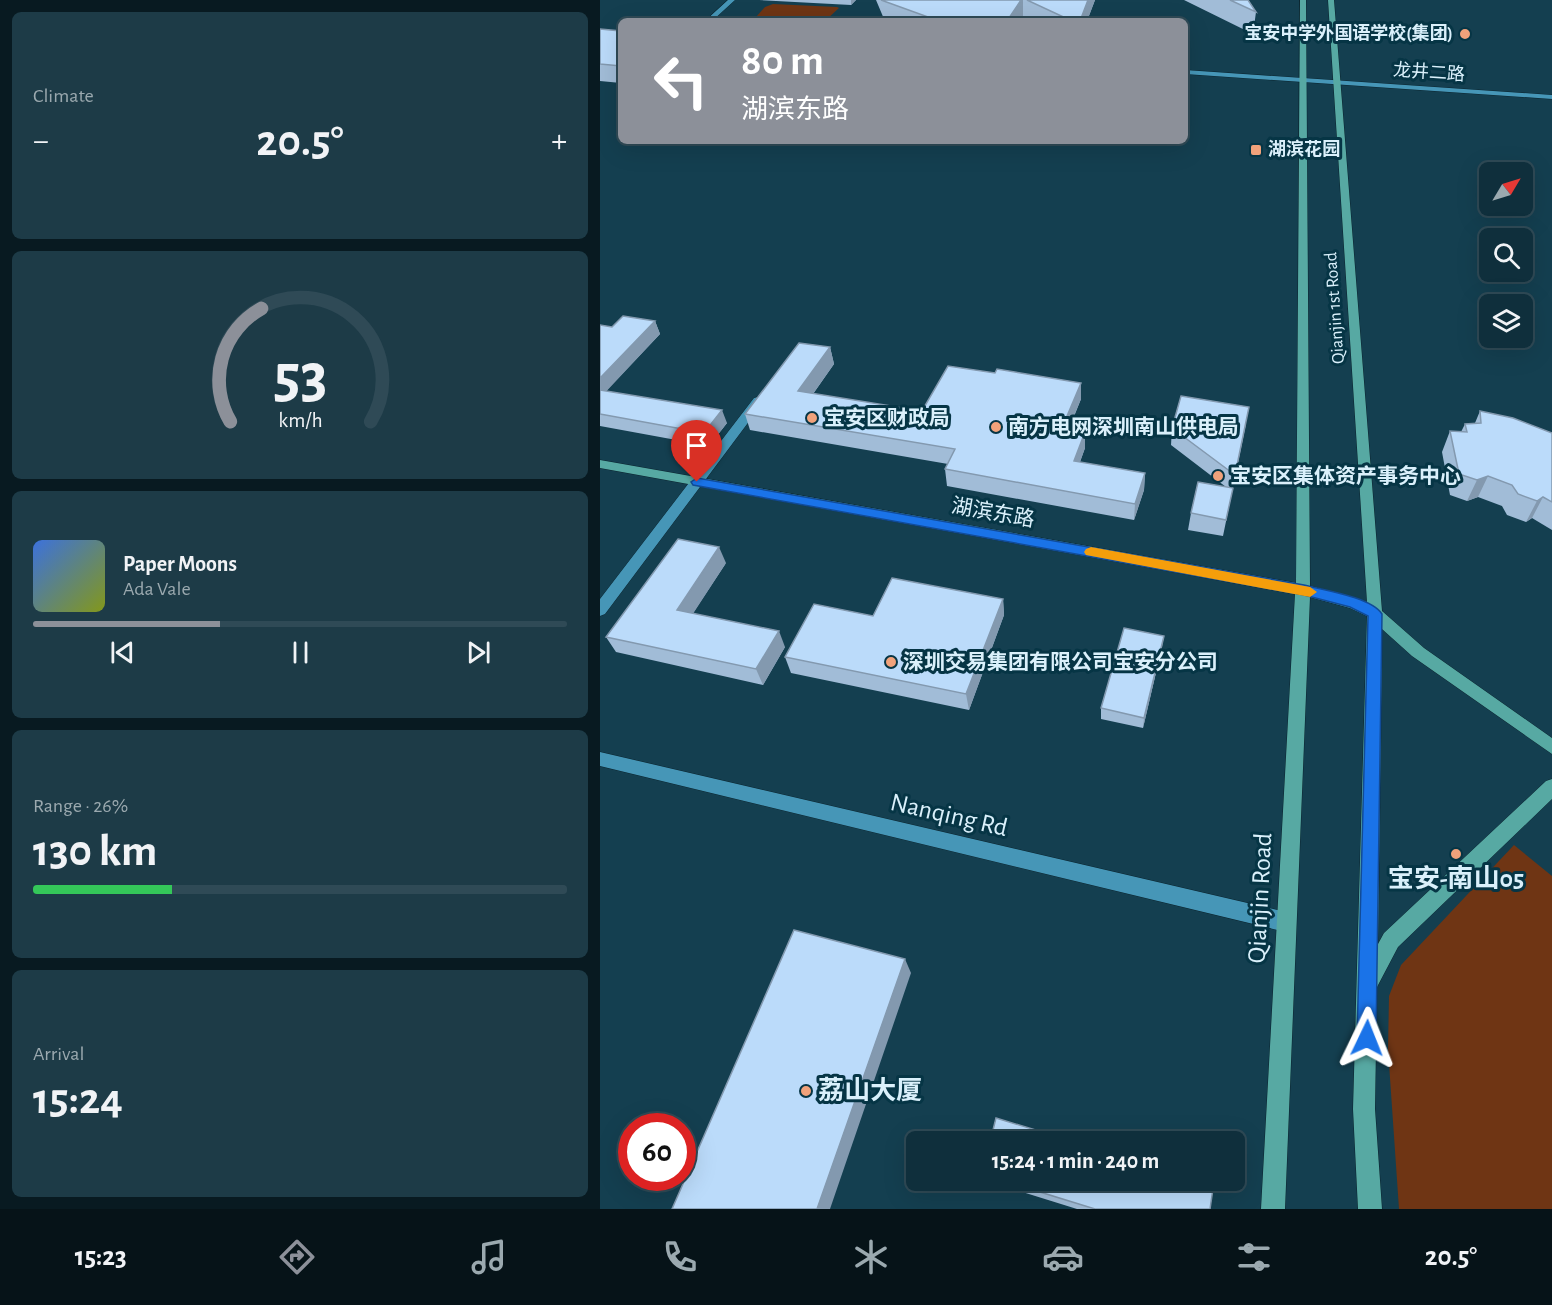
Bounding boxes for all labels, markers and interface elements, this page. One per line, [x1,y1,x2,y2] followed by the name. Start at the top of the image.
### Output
[1244,23,1453,43] place label: 宝安中学外国语学校(集团)
[1458,27,1472,41] marker: 宝安中学外国语学校(集团)
[741,40,824,82] text: 80 m
[642,42,720,120] icon: left
[1392,60,1466,84] street label: 龙井二路
[33,86,94,106] text: Climate
[741,96,849,123] text: 湖滨东路
[256,119,344,164] text: 20.5°
[33,125,49,158] text: −
[551,125,567,158] text: +
[1268,139,1340,159] place label: 湖滨花园
[1249,143,1263,157] marker: 湖滨花园
[1479,162,1533,216] north arrow
[1479,162,1533,348] map controls
[1479,228,1533,282] button: search
[1322,251,1348,365] street label: Qianjin 1st Road
[1479,294,1533,348] button: layers
[273,346,327,408] text: 53
[824,406,950,429] place label: 宝安区财政局
[278,411,322,432] text: km/h
[805,411,819,425] marker: 宝安区财政局
[1008,415,1239,438] place label: 南方电网深圳南山供电局
[671,420,722,482] pin
[989,420,1003,434] marker: 南方电网深圳南山供电局
[680,429,713,462] icon: arrive
[1230,464,1461,487] place label: 宝安区集体资产事务中心
[1211,469,1225,483] marker: 宝安区集体资产事务中心
[950,494,1036,531] street label: 湖滨东路
[123,553,237,575] text: Paper Moons
[123,579,191,599] text: Ada Vale
[106,636,139,669] icon: previous
[284,636,317,669] icon: pause
[462,636,495,669] icon: next
[903,650,1218,673] place label: 深圳交易集团有限公司宝安分公司
[884,655,898,669] marker: 深圳交易集团有限公司宝安分公司
[888,789,1010,841] street label: Nanqing Rd
[33,796,128,816] text: Range · 26%
[33,829,157,874] text: 130 km
[1244,832,1276,964] street label: Qianjin Road
[1449,847,1463,861] marker: 宝安-南山05
[1388,864,1524,892] place label: 宝安-南山05
[1335,1006,1399,1070] position arrow
[33,1044,84,1064] text: Arrival
[818,1076,922,1104] place label: 荔山大厦
[33,1077,123,1122] text: 15:24
[799,1084,813,1098] marker: 荔山大厦
[618,1113,696,1191] speed limit sign: 60
[992,1150,1159,1172] text: 15:24 · 1 min · 240 m
[276,1236,318,1278] icon: directions
[468,1236,510,1278] icon: music
[659,1236,701,1278] icon: phone
[850,1236,892,1278] icon: climate
[1042,1236,1084,1278] icon: car
[1233,1236,1275,1278] icon: filters
[75,1243,127,1270] text: 15:23
[1425,1243,1477,1270] text: 20.5°

